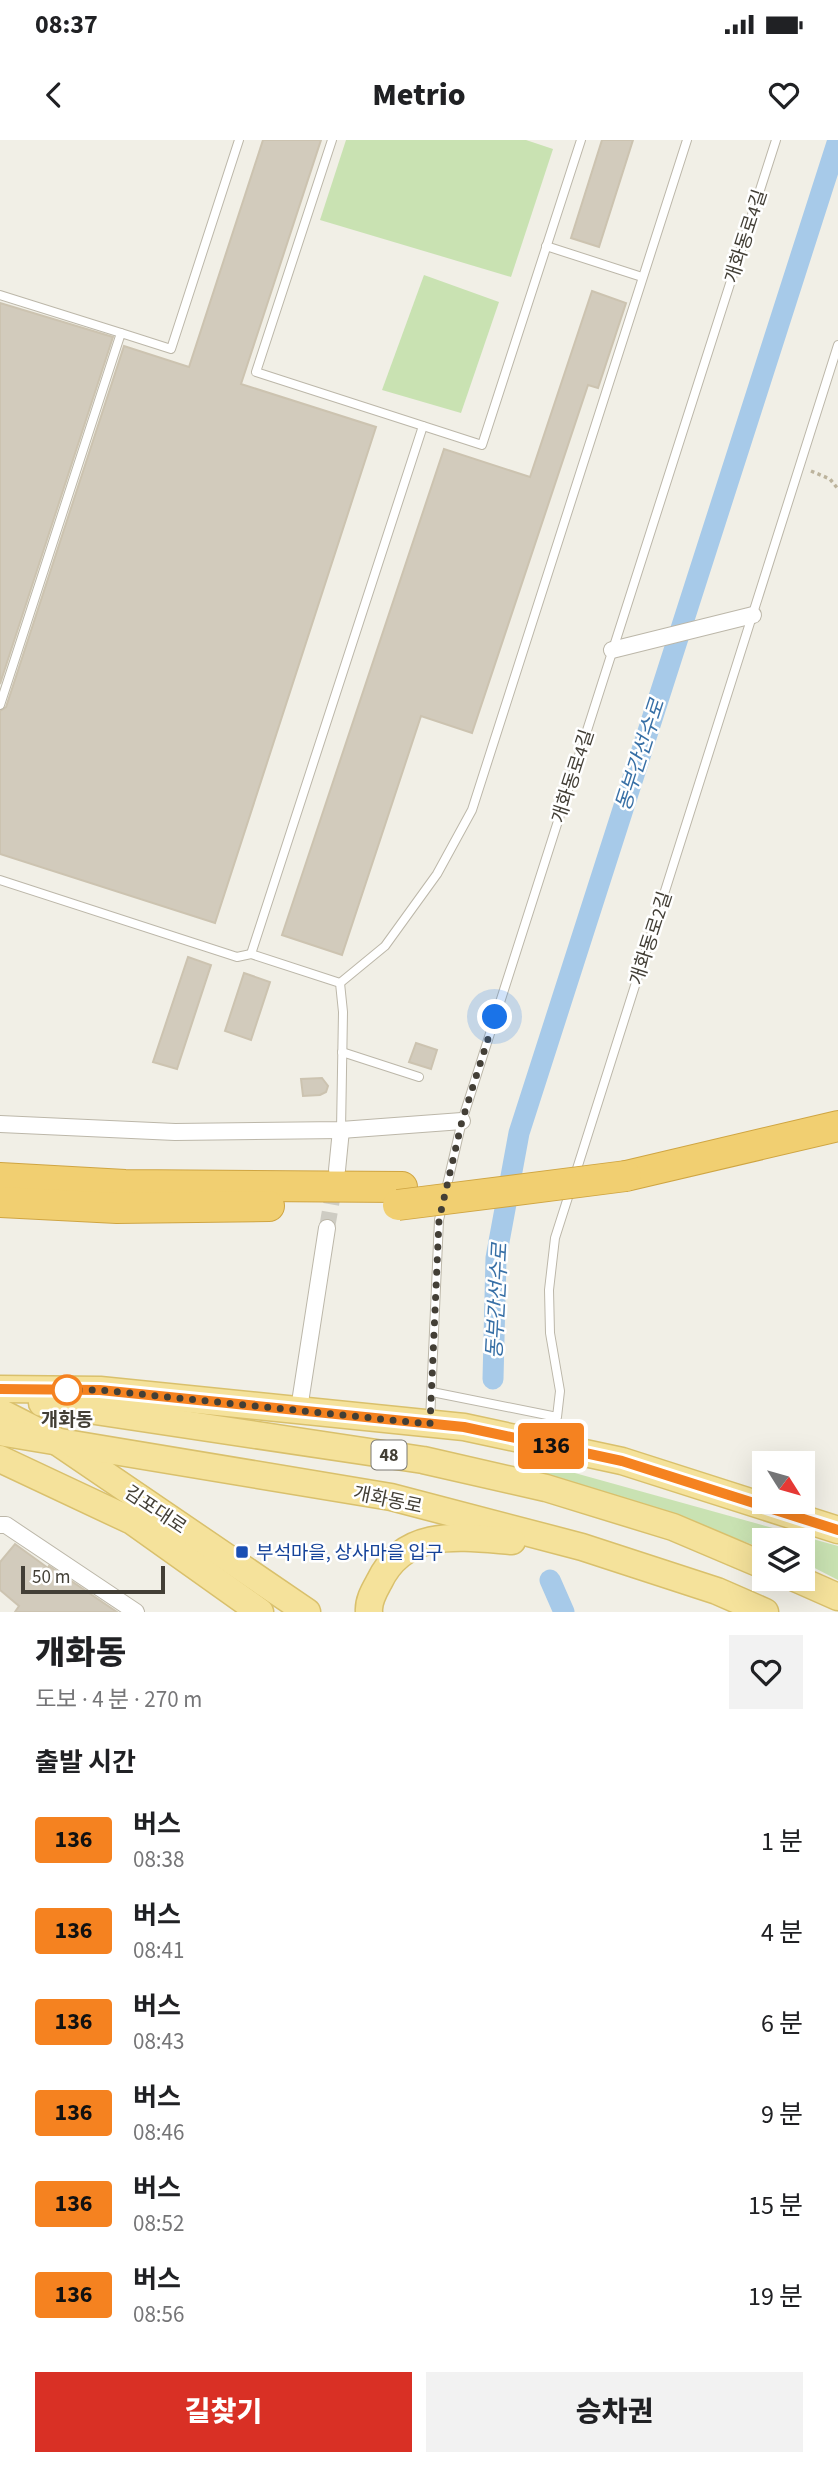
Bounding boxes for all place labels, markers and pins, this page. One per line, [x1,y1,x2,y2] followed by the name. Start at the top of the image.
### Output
[52,1375,82,1405] marker: 개화동
[41,1407,93,1434] place label: 개화동
[256,1540,443,1567] place label: 부석마을, 상사마을 입구
[234,1544,250,1560] marker: 부석마을, 상사마을 입구

